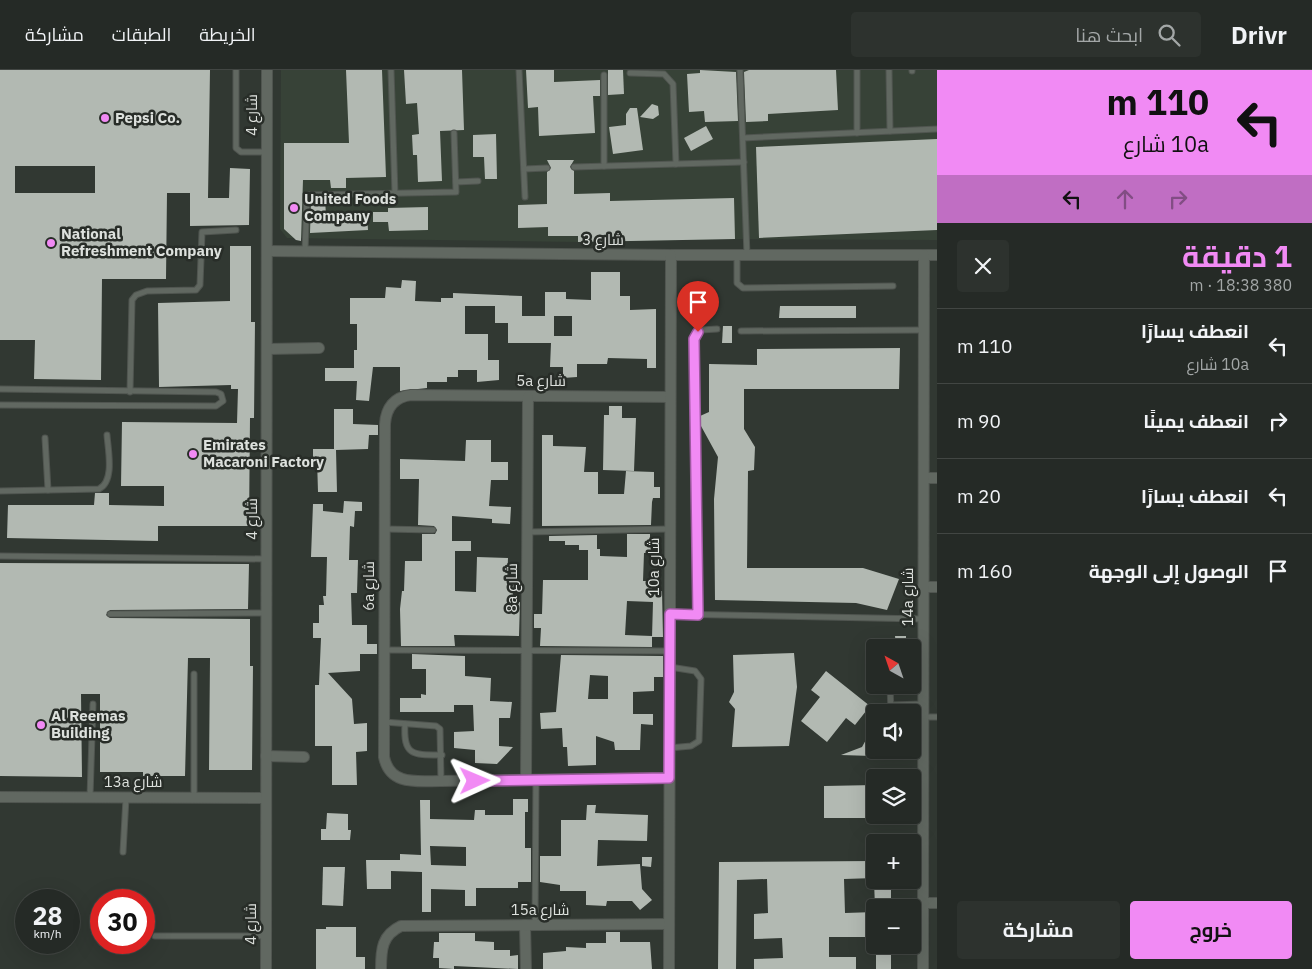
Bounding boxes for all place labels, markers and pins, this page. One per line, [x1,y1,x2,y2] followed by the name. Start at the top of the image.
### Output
[115,108,180,127] place label: Pepsi Co.
[99,112,111,124] marker: Pepsi Co.
[304,189,397,225] place label: United Foods Company
[288,202,300,214] marker: United Foods Company
[61,224,222,260] place label: National Refreshment Company
[45,237,57,249] marker: National Refreshment Company
[677,281,719,332] pin
[203,435,324,471] place label: Emirates Macaroni Factory
[187,448,199,460] marker: Emirates Macaroni Factory
[51,706,126,742] place label: Al Reemas Building
[35,719,47,731] marker: Al Reemas Building

